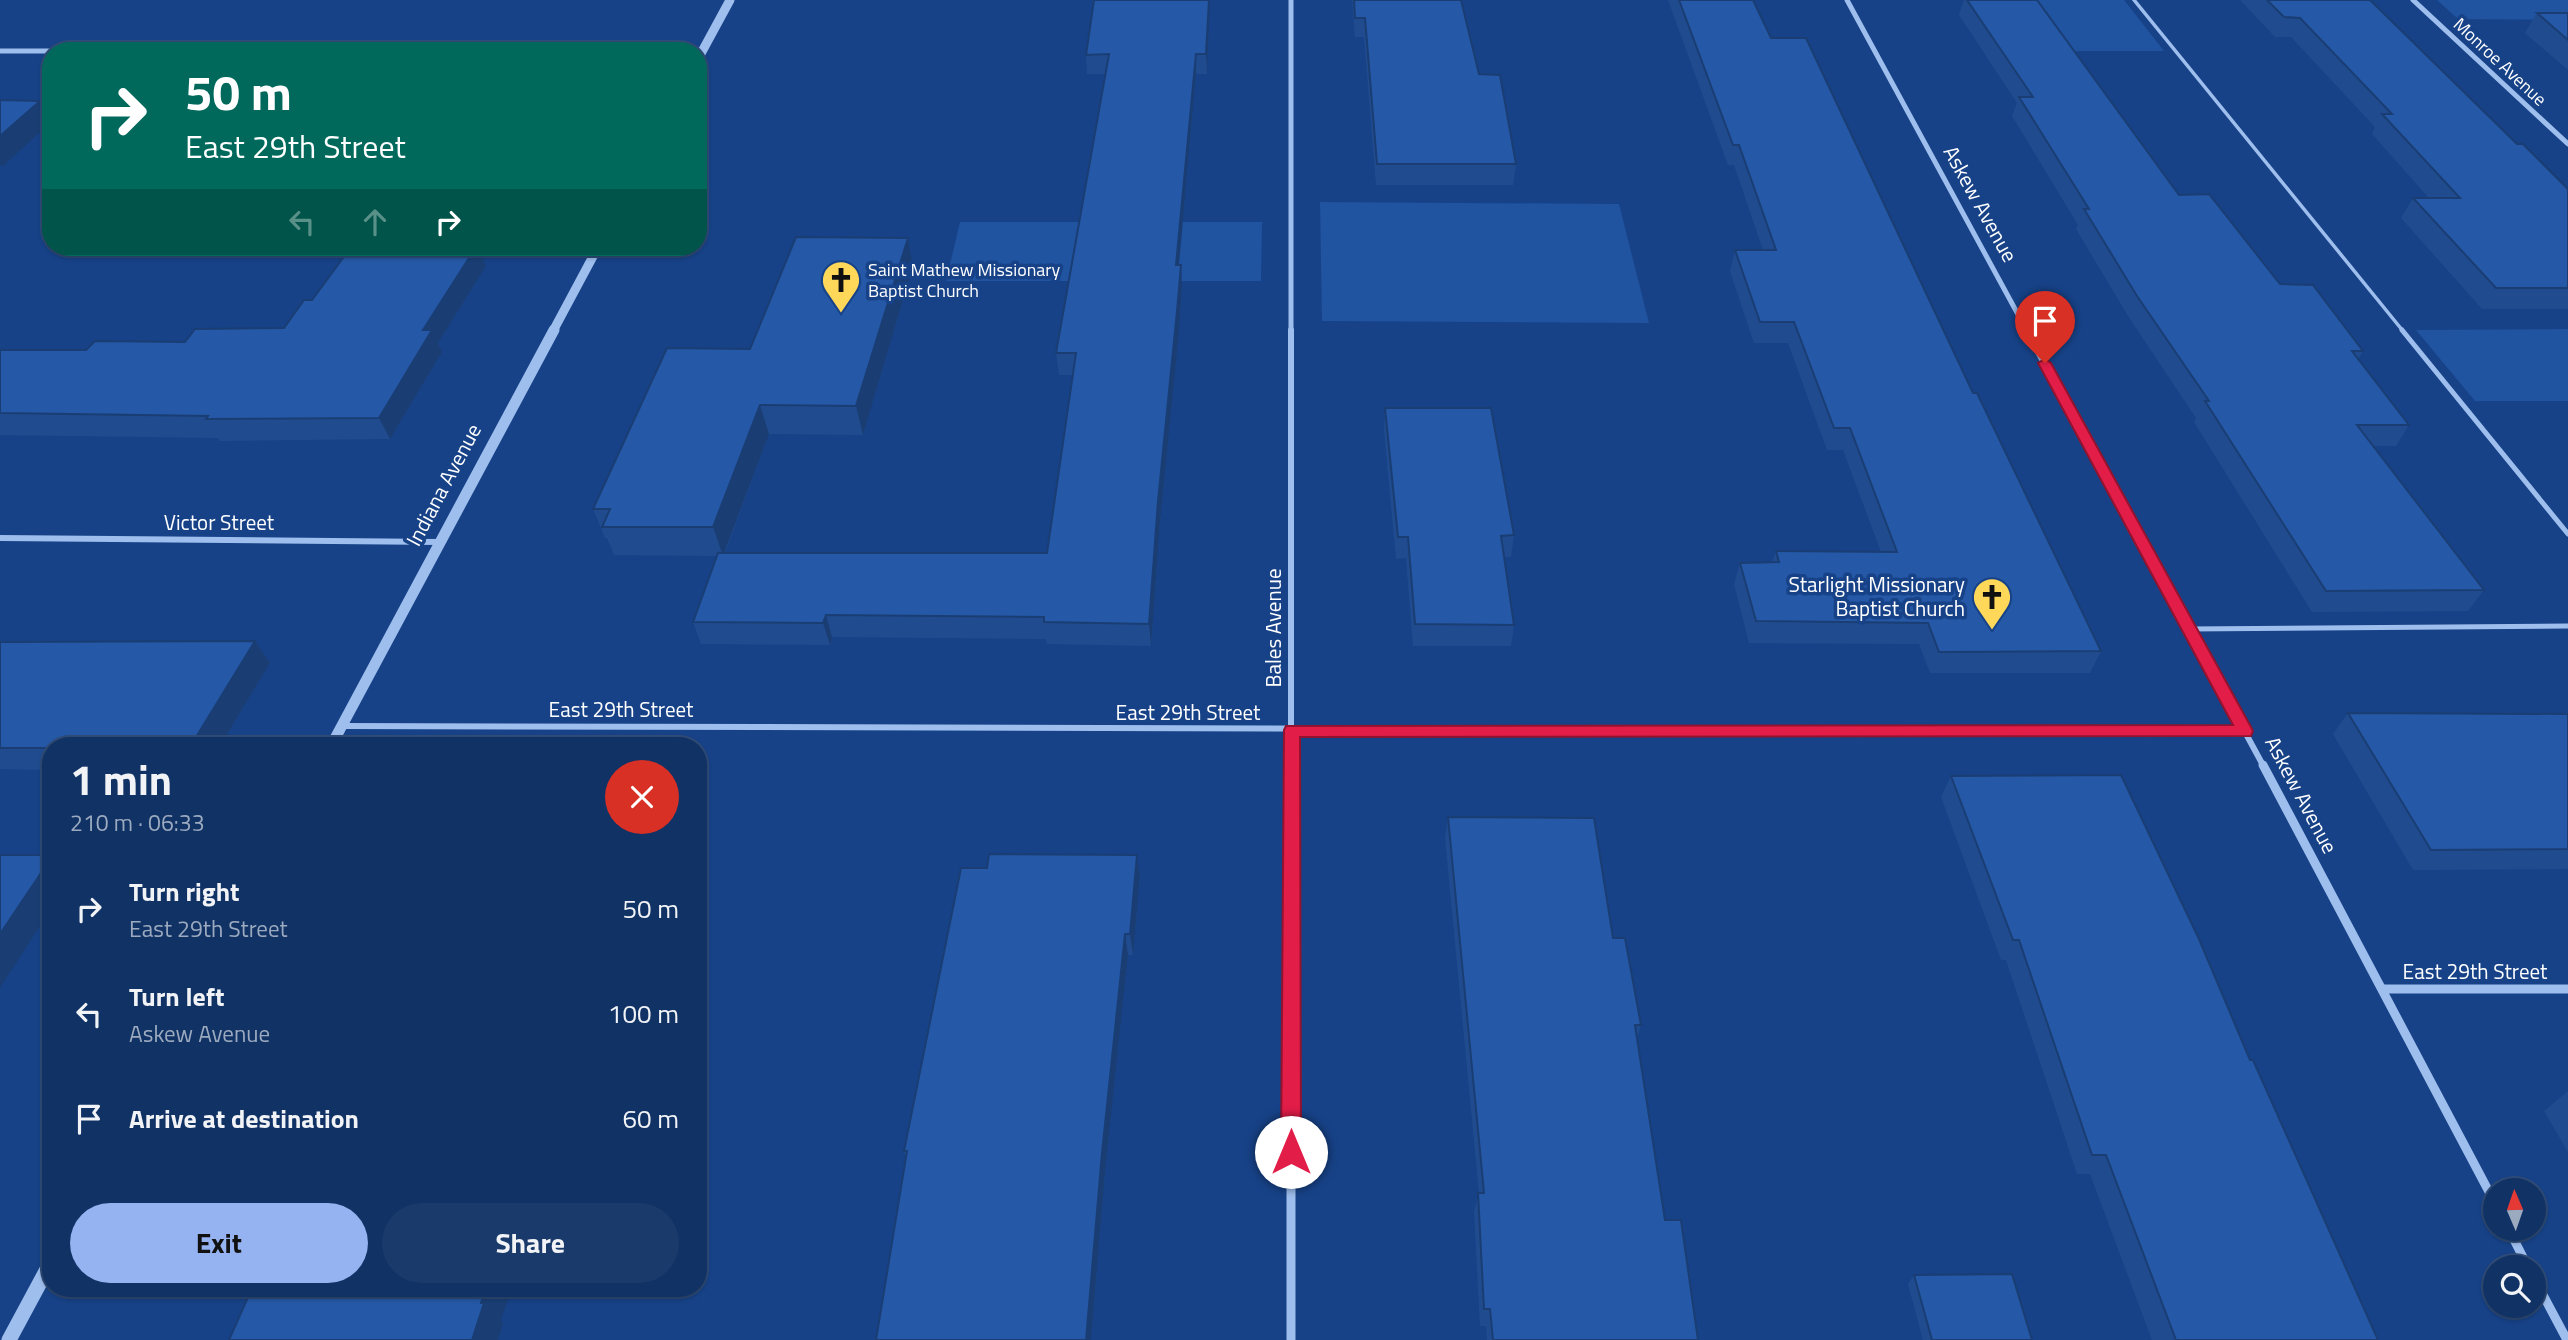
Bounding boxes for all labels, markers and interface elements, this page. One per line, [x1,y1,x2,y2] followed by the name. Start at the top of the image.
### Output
[2448,11,2553,112] street label: Monroe Avenue
[185,54,292,129] text: 50 m
[70,70,161,161] icon: right
[185,122,406,170] text: East 29th Street
[1936,139,2026,268] street label: Askew Avenue
[283,203,321,241] icon: left
[356,203,394,241] icon: ahead
[429,203,467,241] icon: right
[868,256,1061,304] place label: Saint Mathew Missionary Baptist Church
[820,259,862,314] church icon: Saint Mathew Missionary Baptist Church
[2015,291,2075,363] pin
[2026,302,2064,340] icon: arrive
[397,418,489,552] street label: Indiana Avenue
[164,506,275,538] street label: Victor Street
[1789,568,1965,624] place label: Starlight Missionary Baptist Church
[1257,569,1289,688] street label: Bales Avenue
[1971,576,2013,631] church icon: Starlight Missionary Baptist Church
[549,693,694,725] street label: East 29th Street
[1116,696,1261,728] street label: East 29th Street
[2258,730,2346,859] street label: Askew Avenue
[70,747,172,811] text: 1 min
[605,760,679,834] button: close
[70,805,205,840] text: 210 m · 06:33
[129,872,240,911] text: Turn right
[622,889,679,928] text: 50 m
[70,890,108,928] icon: right
[129,911,288,946] text: East 29th Street
[2403,955,2548,987] street label: East 29th Street
[129,977,224,1016] text: Turn left
[608,994,679,1033] text: 100 m
[70,995,108,1033] icon: left
[129,1016,270,1051] text: Askew Avenue
[129,1099,359,1138] text: Arrive at destination
[622,1099,679,1138] text: 60 m
[70,1100,108,1138] icon: arrive
[1254,1115,1328,1189] position arrow
[2483,1178,2546,1241] north arrow
[2483,1178,2546,1318] map controls
[70,1203,368,1283] button: Exit
[382,1203,679,1283] button: Share
[2483,1255,2546,1318] button: search

